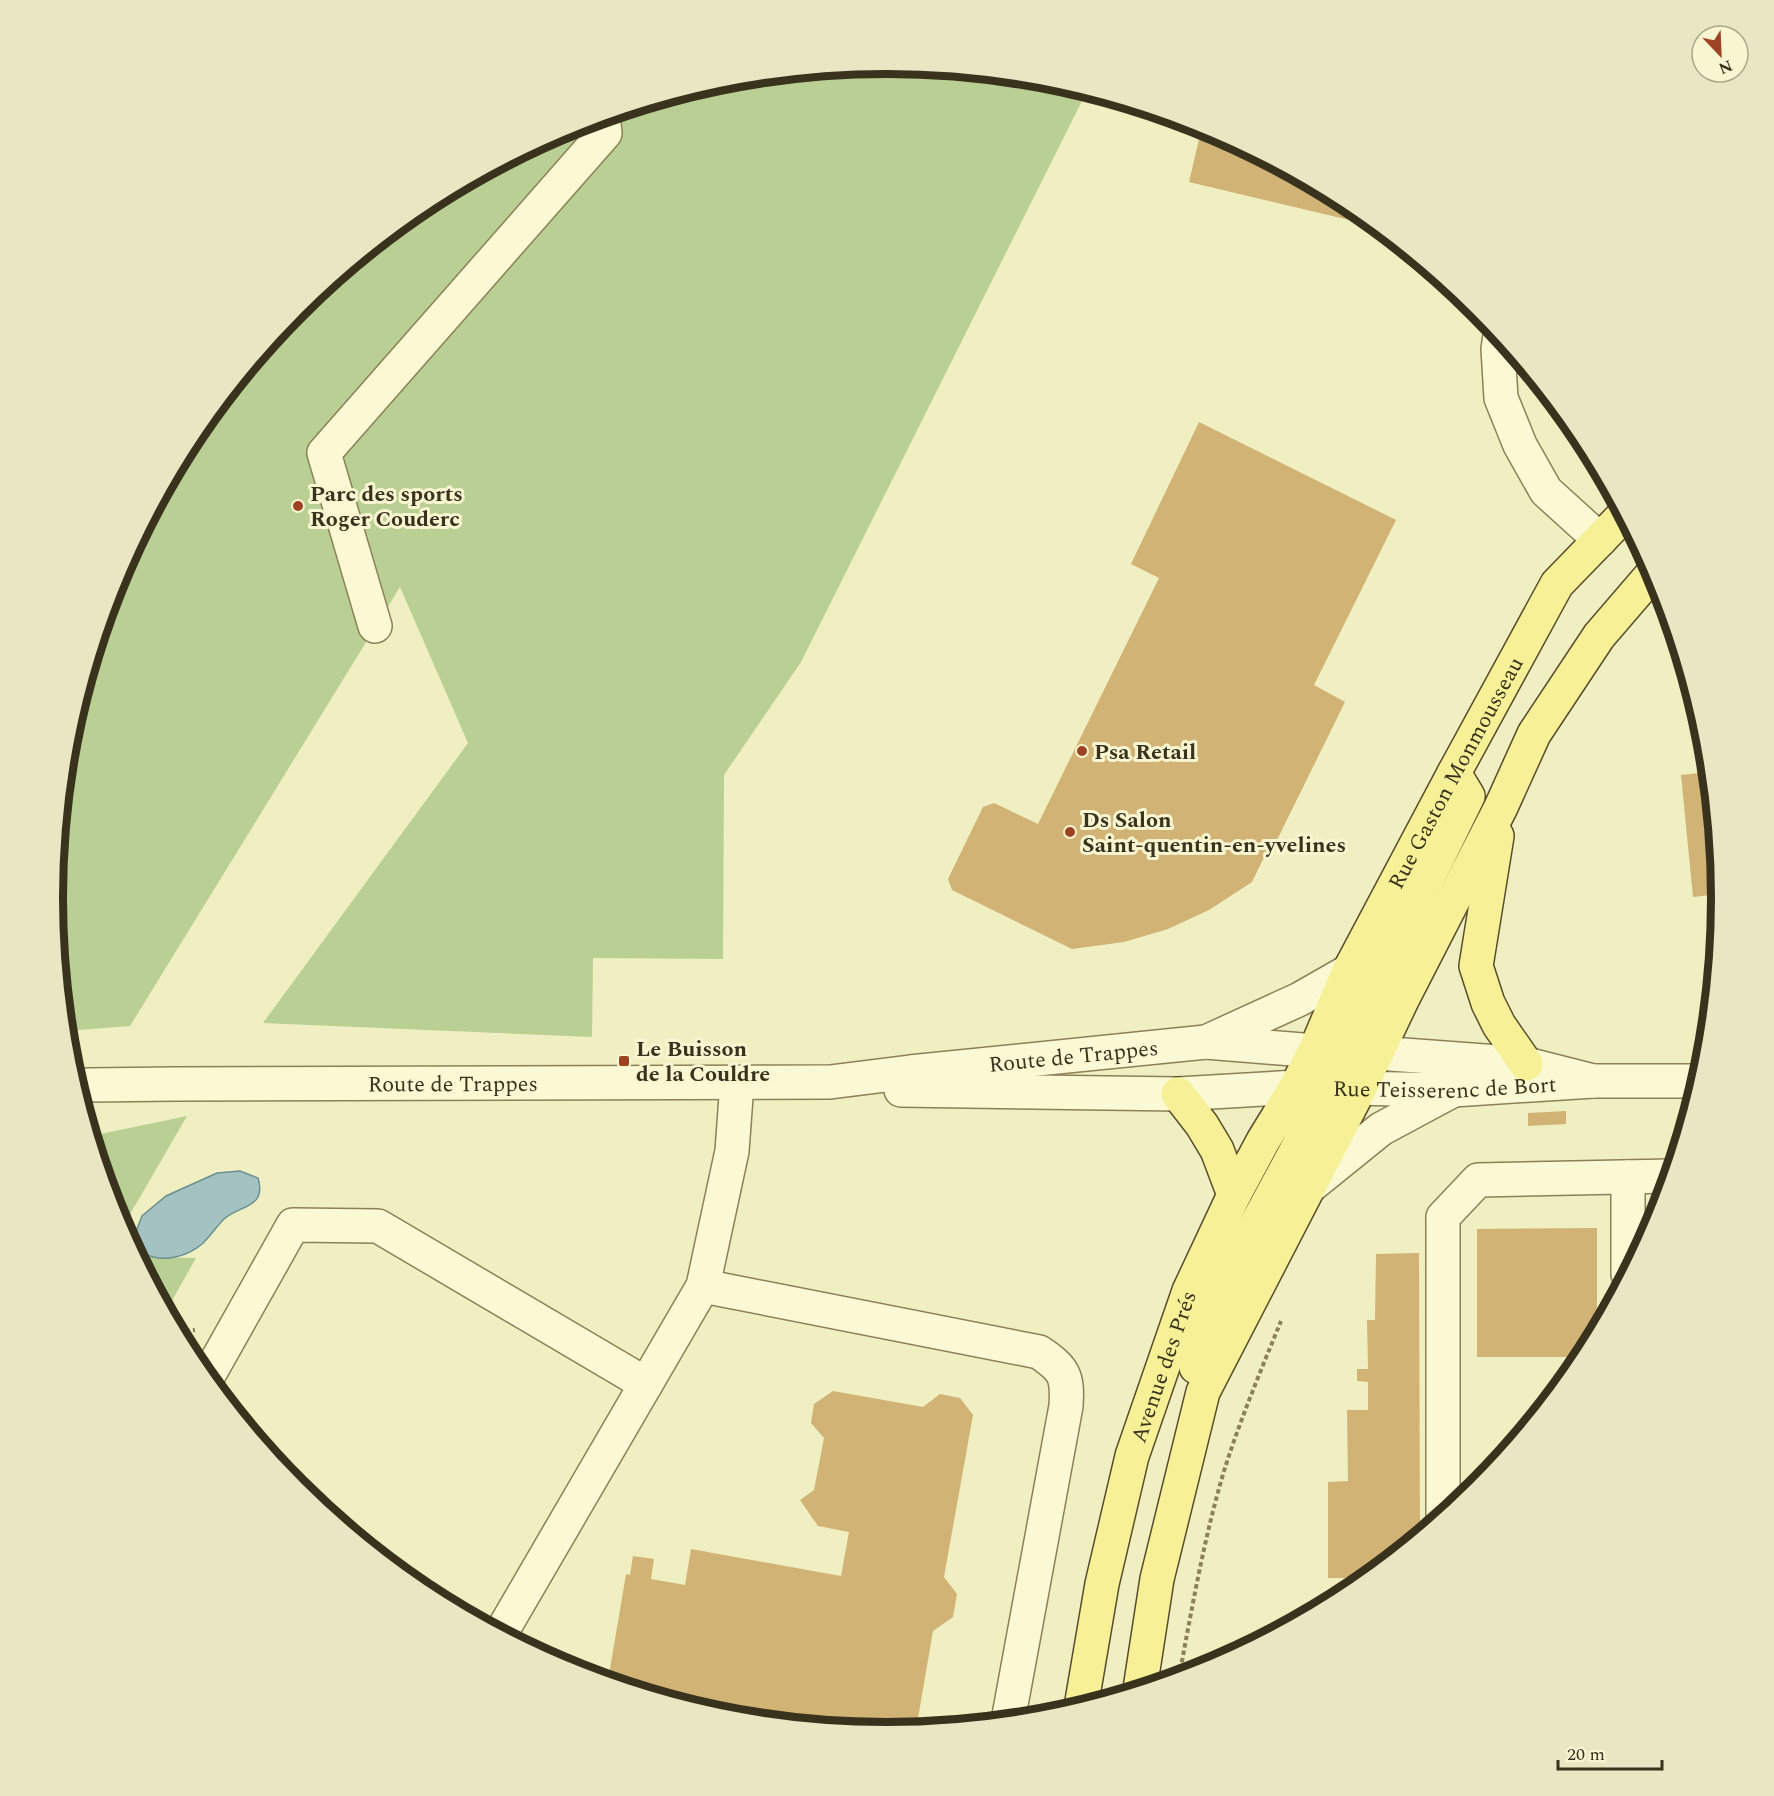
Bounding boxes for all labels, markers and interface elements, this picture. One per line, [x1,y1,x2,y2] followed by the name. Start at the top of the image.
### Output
[1690,24,1750,84] north arrow
[1715,53,1736,80] text: N
[310,478,463,536] place label: Parc des sports Roger Couderc
[291,499,305,513] marker: Parc des sports Roger Couderc
[1380,651,1532,895] street label: Rue Gaston Monmousseau
[1094,736,1196,769] place label: Psa Retail
[1075,744,1089,758] marker: Psa Retail
[1082,804,1346,862] place label: Ds Salon Saint-quentin-en-yvelines
[1063,825,1077,839] marker: Ds Salon Saint-quentin-en-yvelines
[987,1032,1160,1082] street label: Route de Trappes
[636,1033,770,1091] place label: Le Buisson de la Couldre
[617,1054,631,1068] marker: Le Buisson de la Couldre
[368,1068,538,1101] street label: Route de Trappes
[1333,1068,1558,1108] street label: Rue Teisserenc de Bort
[1123,1286,1206,1447] street label: Avenue des Prés
[1558,1733,1662,1771] scale bar
[1567,1741,1605,1768] text: 20 m

